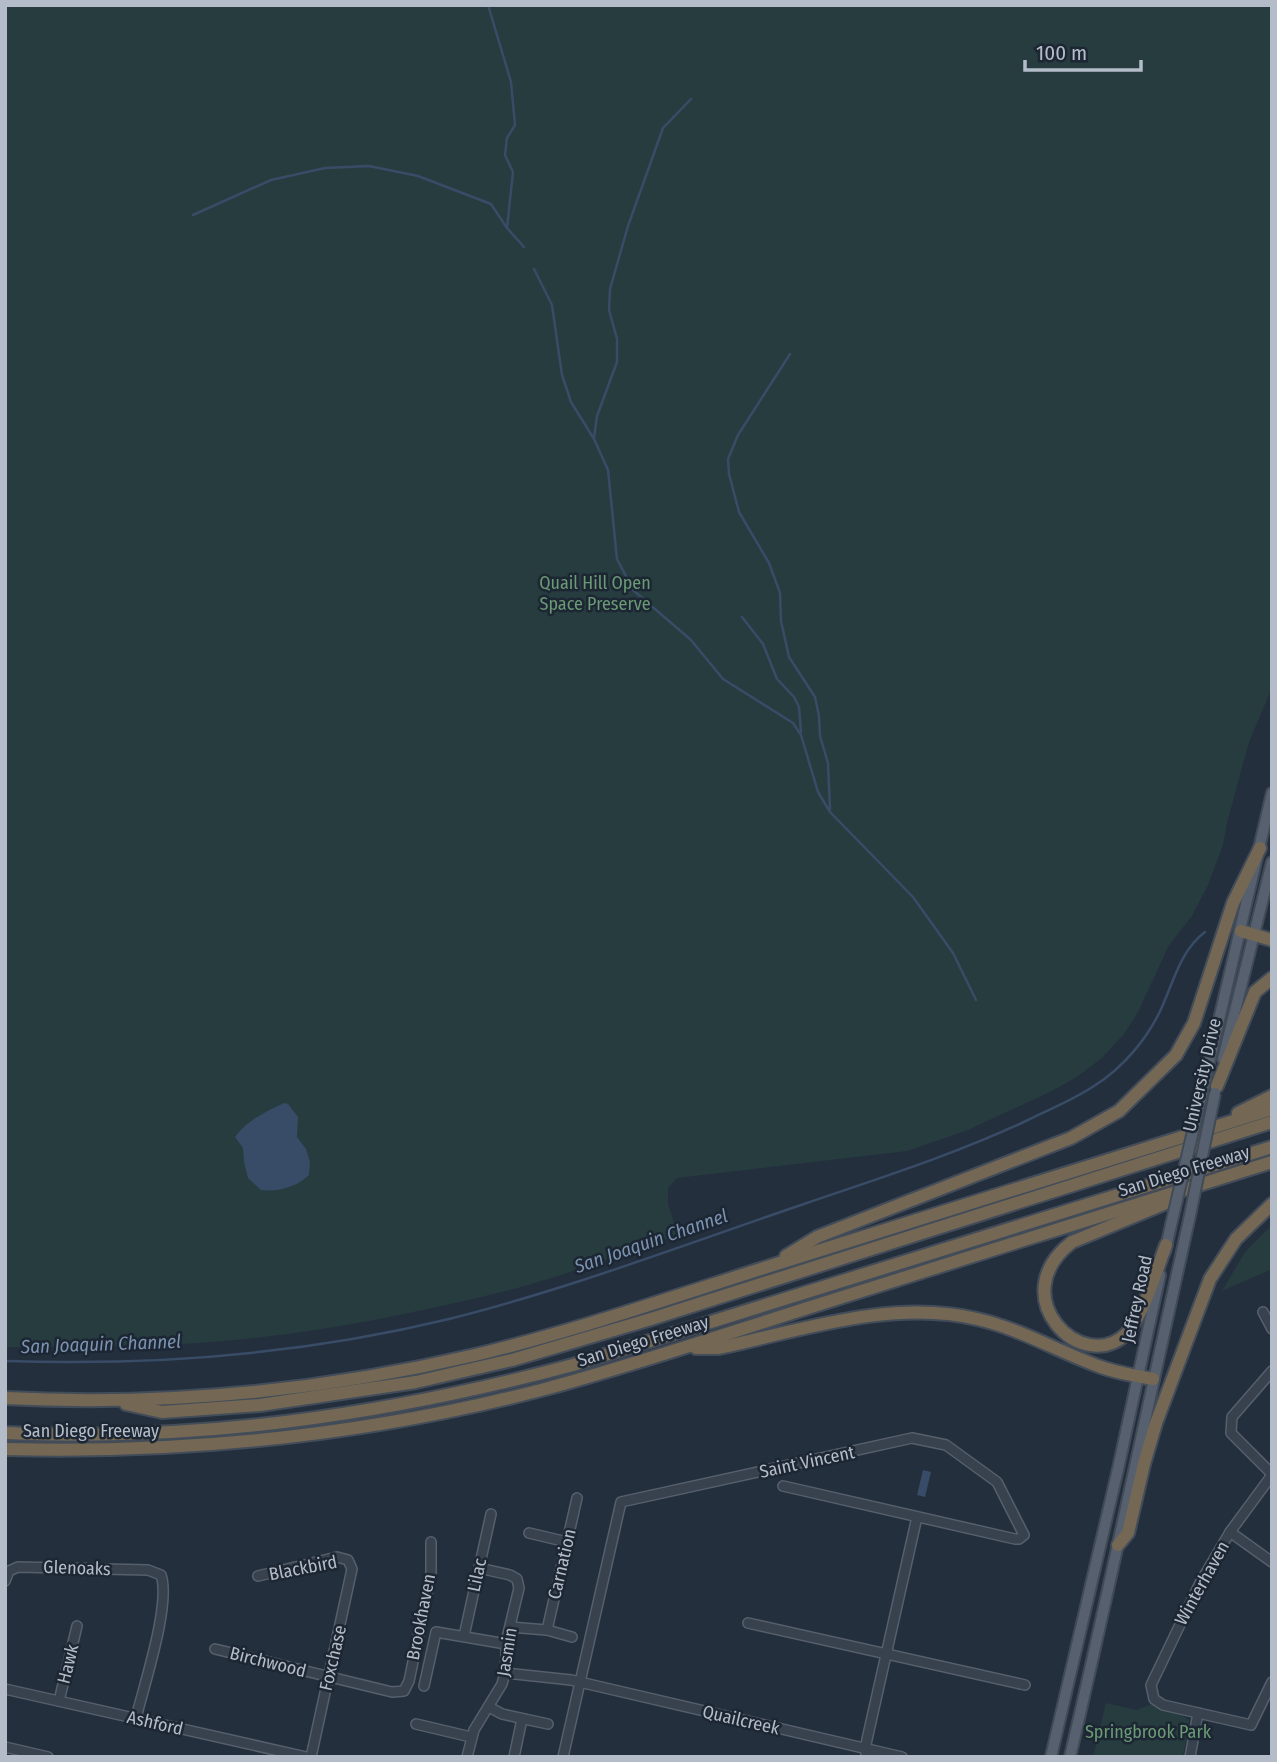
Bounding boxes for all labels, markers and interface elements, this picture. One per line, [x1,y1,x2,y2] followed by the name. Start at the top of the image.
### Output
[1025,28,1140,72] scale bar
[1036,40,1087,66] text: 100 m
[539,572,651,615] park label: Quail Hill Open Space Preserve
[1178,1016,1226,1134] street label: University Drive
[1116,1141,1252,1201] street label: San Diego Freeway
[571,1204,731,1278] water label: San Joaquin Channel
[1117,1253,1157,1345] street label: Jeffrey Road
[575,1311,711,1371] street label: San Diego Freeway
[19,1330,182,1358] water label: San Joaquin Channel
[23,1420,159,1442] street label: San Diego Freeway
[757,1441,857,1483] street label: Saint Vincent
[543,1527,581,1601] street label: Carnation
[1170,1537,1234,1629] street label: Winterhaven
[267,1551,339,1585] street label: Blackbird
[43,1556,111,1580] street label: Glenoaks
[463,1556,491,1594] street label: Lilac
[402,1572,440,1662] street label: Brookhaven
[315,1623,351,1693] street label: Foxchase
[492,1626,522,1678] street label: Jasmin
[53,1641,84,1686] street label: Hawk
[228,1642,308,1682] street label: Birchwood
[700,1700,782,1740] street label: Quailcreek
[125,1706,185,1740] street label: Ashford
[1085,1721,1212,1743] park label: Springbrook Park

